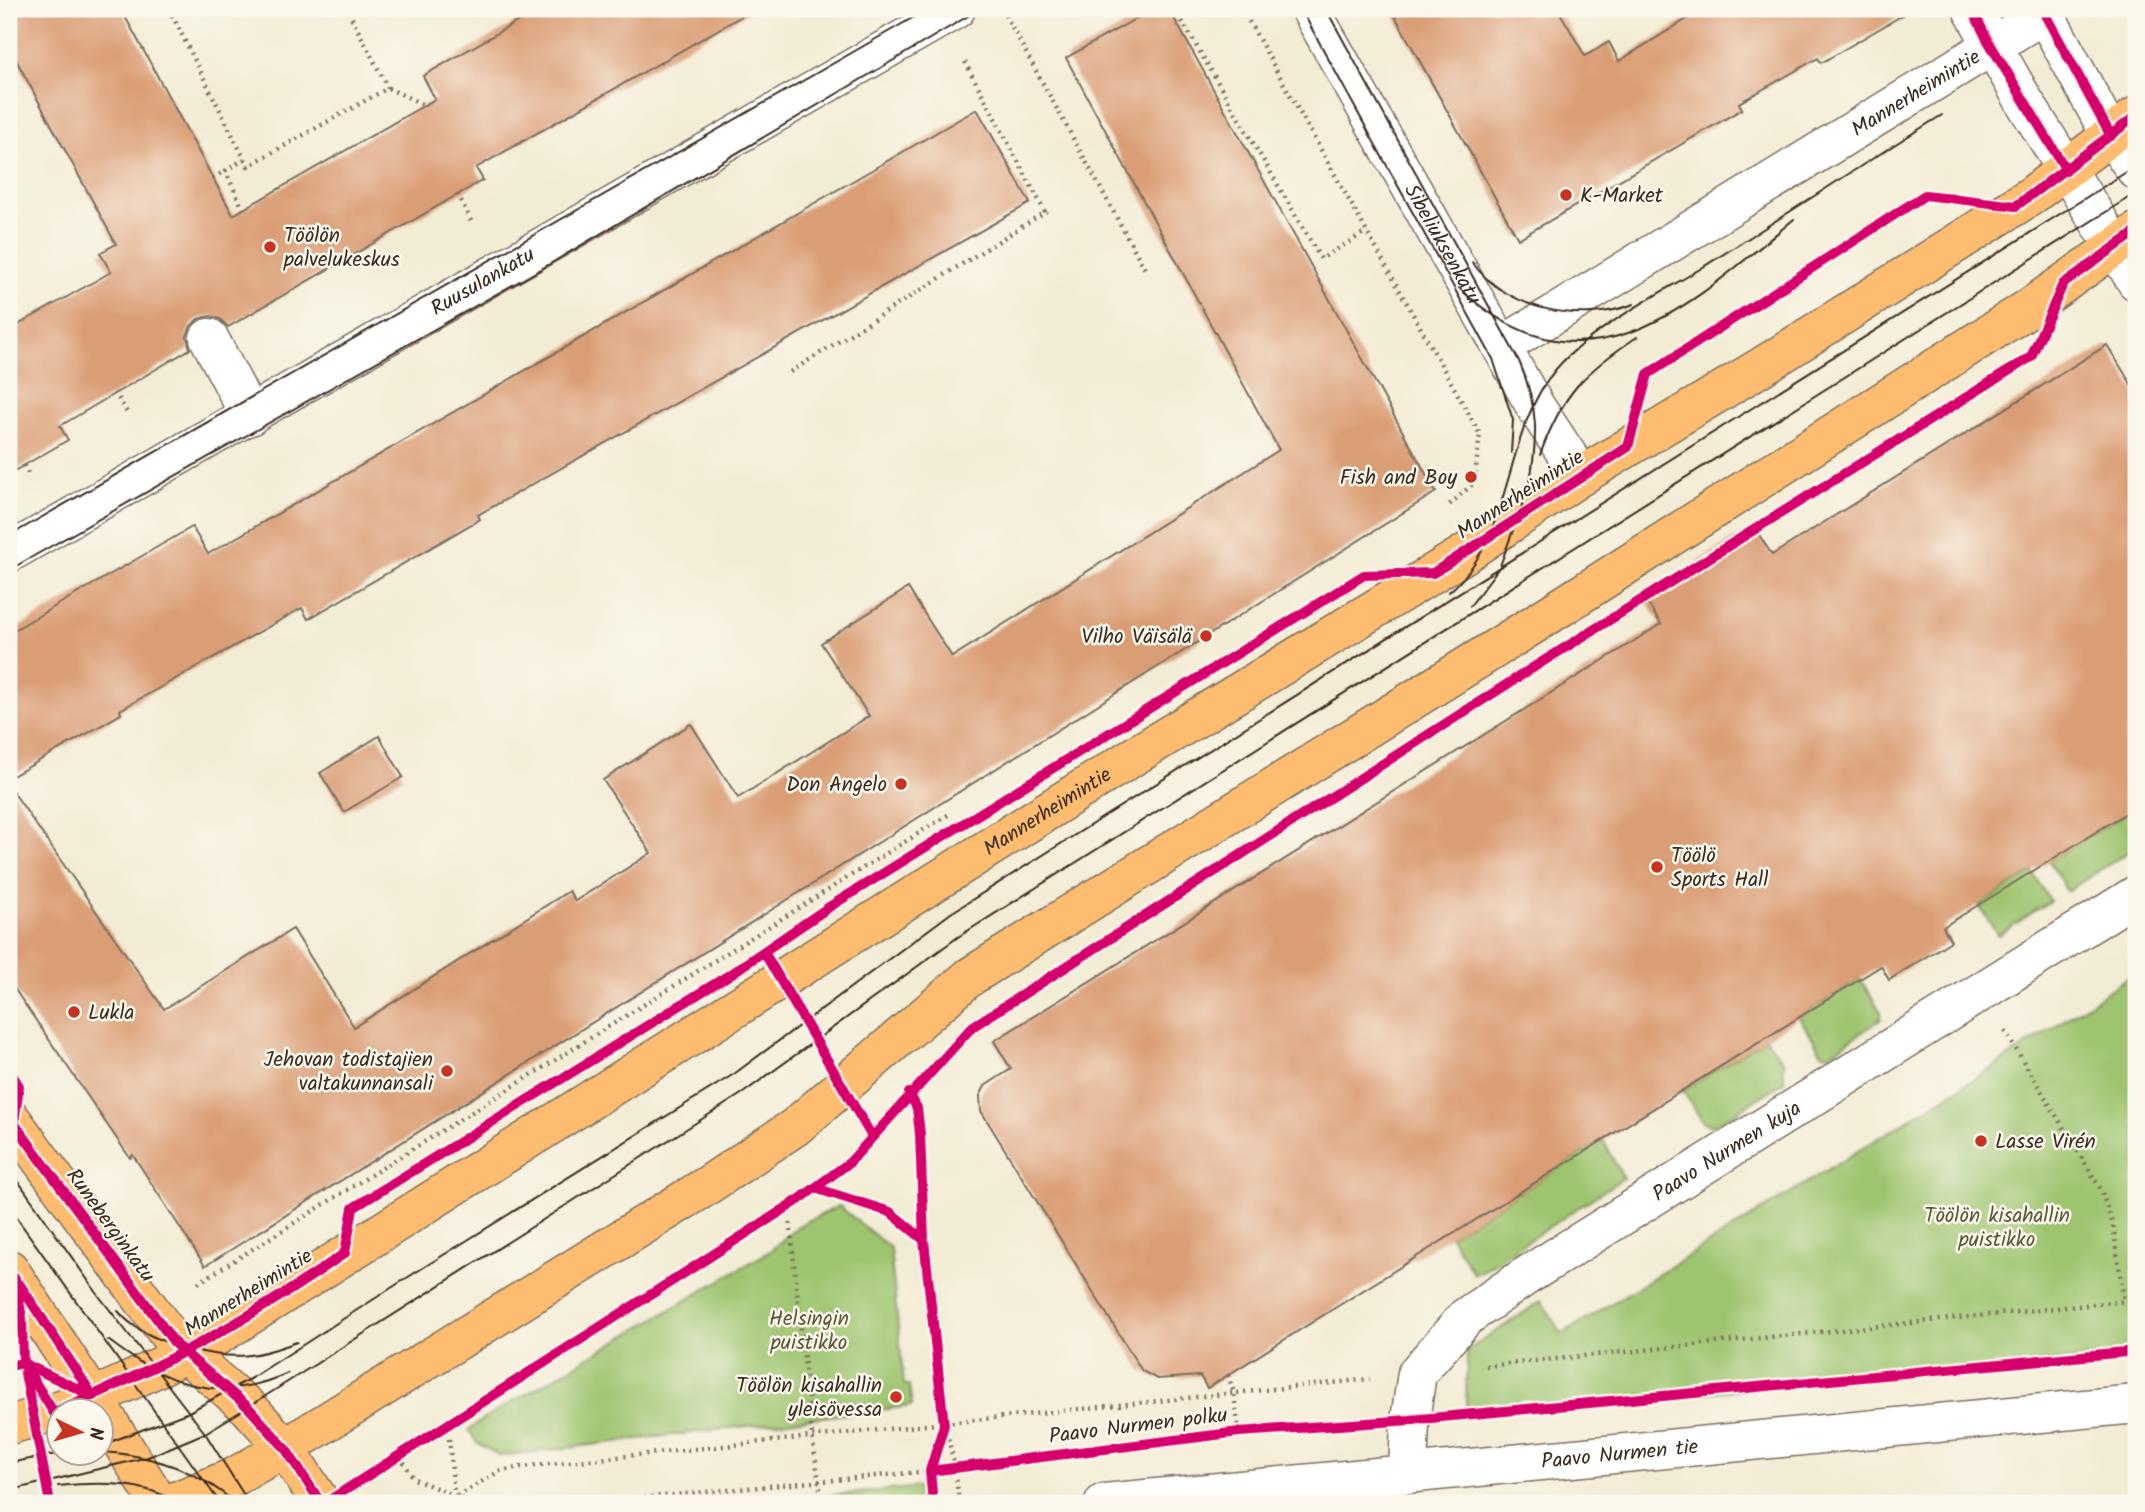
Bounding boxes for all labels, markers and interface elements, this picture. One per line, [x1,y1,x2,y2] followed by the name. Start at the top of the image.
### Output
[1845,41,1988,146] street label: Mannerheimintie
[1394,178,1489,311] street label: Sibeliuksenkatu
[1580,180,1664,213] place label: K-Market
[1558,187,1574,203] marker: K-Market
[283,220,400,277] place label: Töölön palvelukeskus
[262,239,278,255] marker: Töölön palvelukeskus
[425,239,542,325] street label: Ruusulankatu
[1450,441,1592,549] street label: Mannerheimintie
[1340,462,1457,495] place label: Fish and Boy
[1463,469,1479,485] marker: Fish and Boy
[1081,621,1193,654] place label: Vilho Väisälä
[1198,628,1214,644] marker: Vilho Väisälä
[977,759,1119,865] street label: Mannerheimintie
[786,769,887,802] place label: Don Angelo
[893,776,909,792] marker: Don Angelo
[1671,840,1768,897] place label: Töölö Sports Hall
[1649,859,1665,875] marker: Töölö Sports Hall
[88,997,134,1030] place label: Lukla
[66,1004,82,1020] marker: Lukla
[264,1044,434,1101] place label: Jehovan todistajien valtakunnansali
[439,1063,455,1079] marker: Jehovan todistajien valtakunnansali
[1646,1093,1808,1211] street label: Paavo Nurmen kuja
[1995,1126,2096,1159] place label: Lasse Virén
[1973,1133,1989,1149] marker: Lasse Virén
[57,1162,163,1290] street label: Runeberginkatu
[1924,1200,2070,1257] park label: Töölön kisahallin puistikko
[178,1240,320,1346] street label: Mannerheimintie
[769,1303,849,1360] park label: Helsingin puistikko
[736,1370,882,1427] place label: Töölön kisahallin yleisövessa
[888,1389,904,1405] marker: Töölön kisahallin yleisövessa
[46,1396,116,1466] north arrow
[1047,1399,1229,1454] street label: Paavo Nurmen polku
[79,1426,110,1441] text: N
[1540,1431,1700,1479] street label: Paavo Nurmen tie

